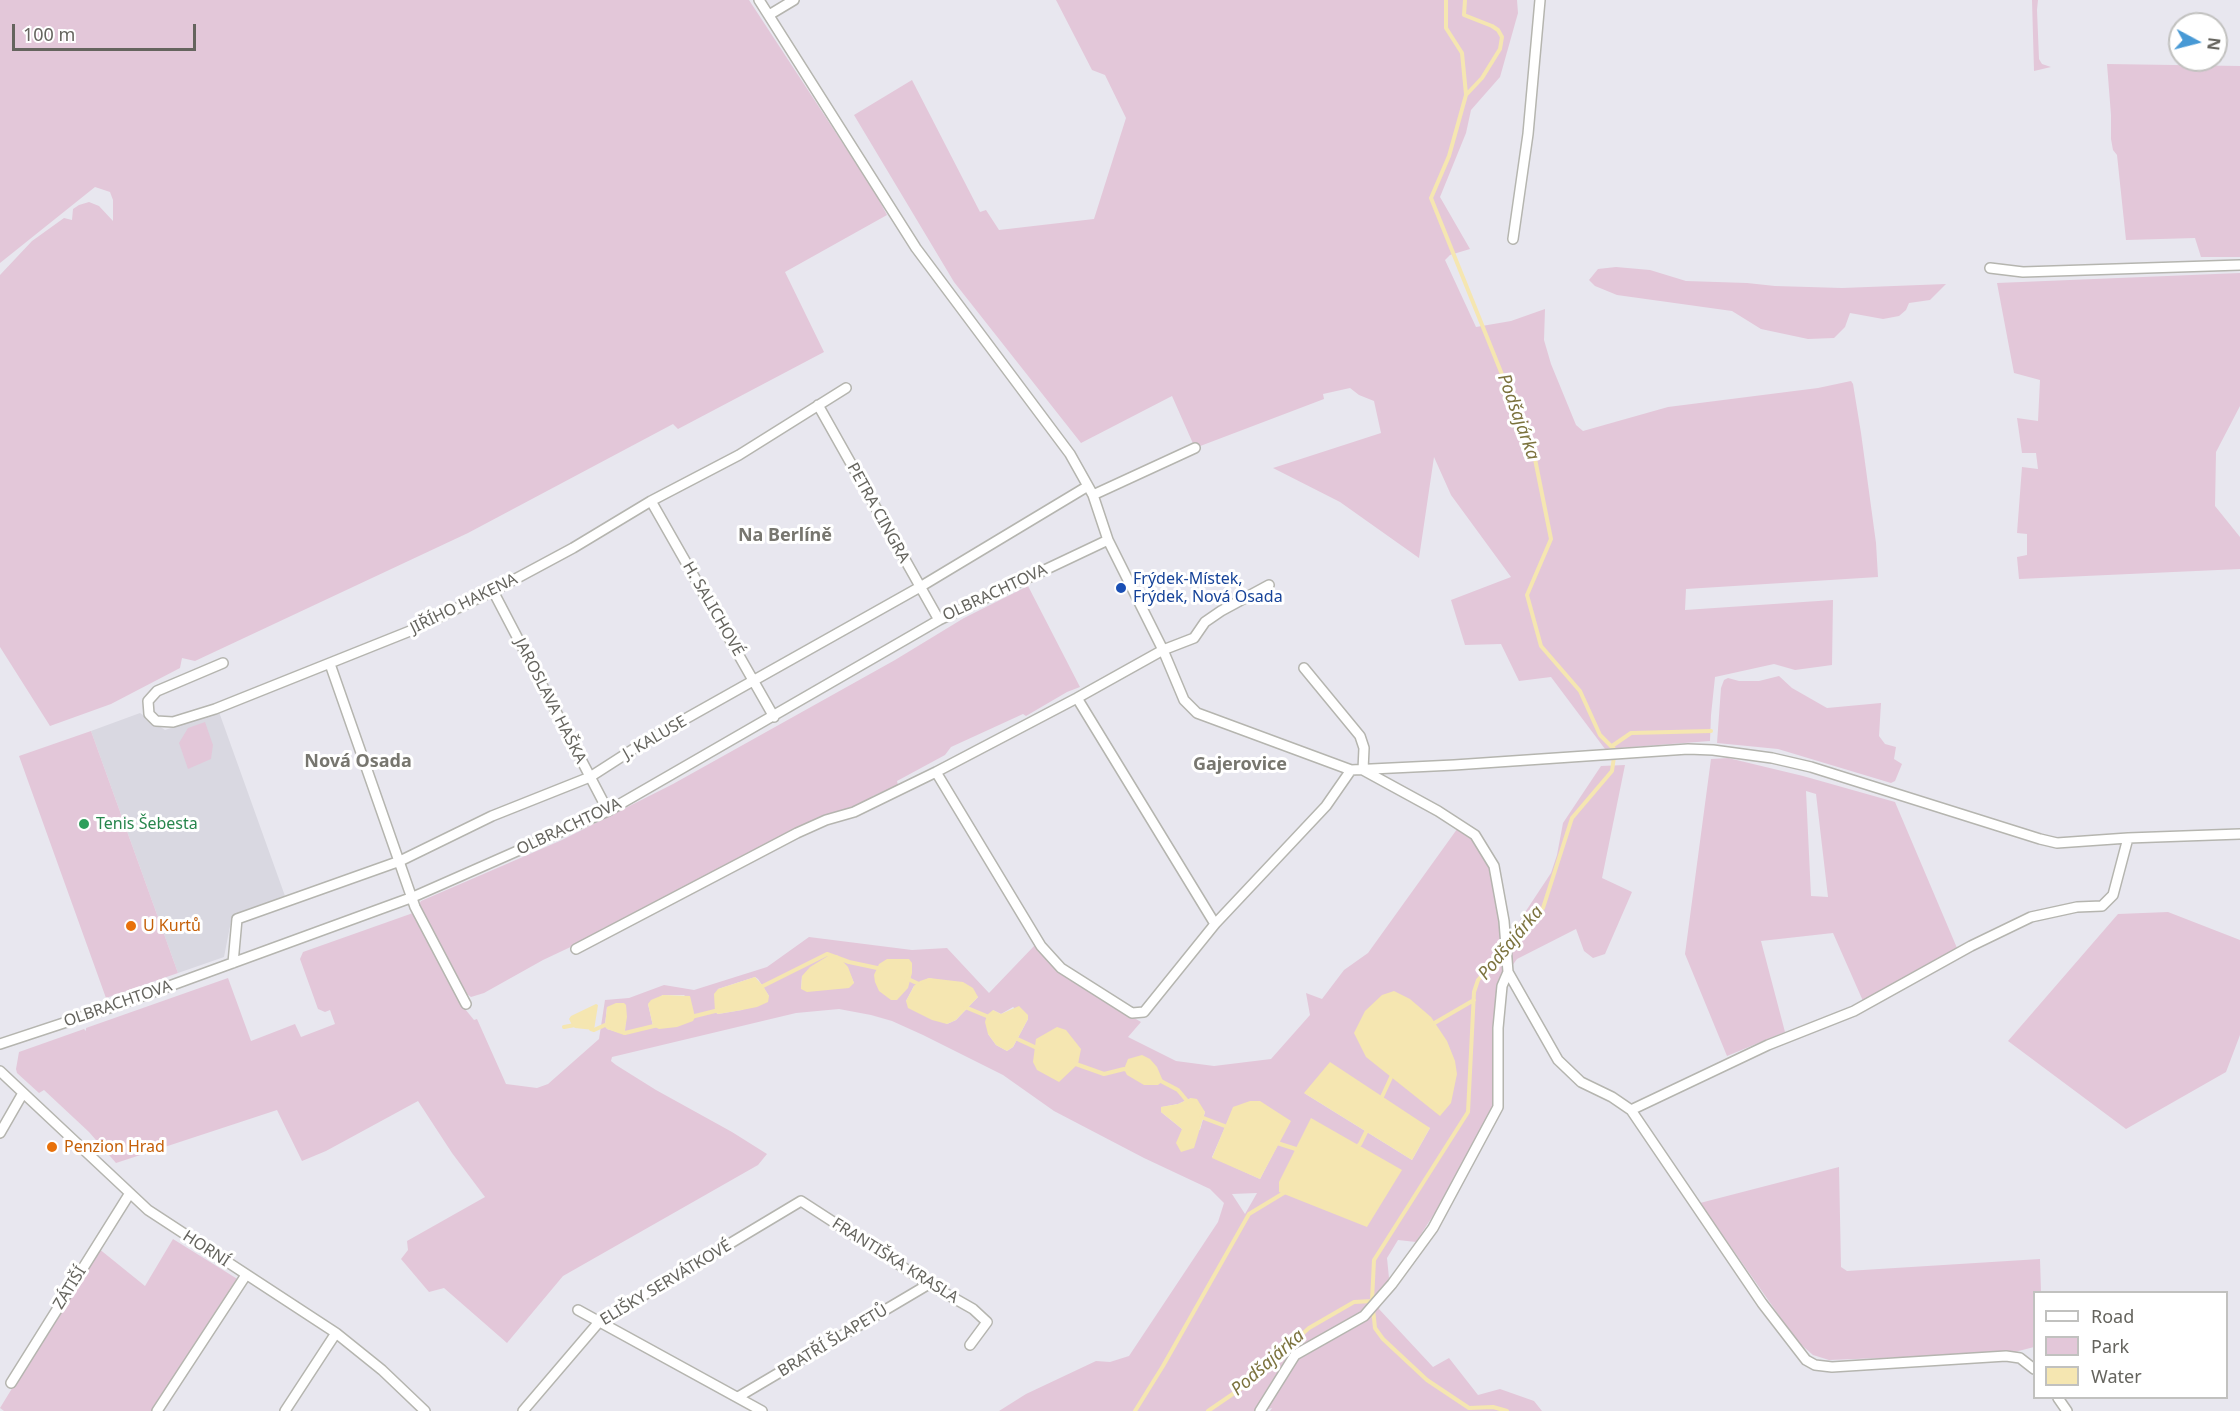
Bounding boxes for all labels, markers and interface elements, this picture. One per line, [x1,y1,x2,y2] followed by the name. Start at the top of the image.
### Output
[15,12,200,50] scale bar
[2168,12,2228,72] north arrow
[23,22,75,46] text: 100 m
[2202,36,2226,52] text: N
[1492,371,1544,463] water label: Podšajárka
[843,460,913,566] street label: PETRA CINGRA
[738,525,832,547] district label: Na Berlíně
[678,558,748,660] street label: H. SALICHOVÉ
[940,560,1050,626] street label: OLBRACHTOVA
[1133,569,1283,607] place label: Frýdek-Místek, Frýdek, Nová Osada
[407,570,521,638] street label: JIŘÍHO HAKENA
[1114,581,1128,595] marker: Frýdek-Místek, Frýdek, Nová Osada
[510,635,590,767] street label: JAROSLAVA HAŠKA
[620,712,690,764] street label: J. KALUSE
[304,751,412,773] district label: Nová Osada
[1193,754,1287,776] district label: Gajerovice
[514,794,624,860] street label: OLBRACHTOVA
[96,814,198,834] place label: Tenis Šebesta
[77,817,91,831] marker: Tenis Šebesta
[1474,902,1548,984] water label: Podšajárka
[143,916,201,936] place label: U Kurtů
[124,919,138,933] marker: U Kurtů
[61,976,175,1032] street label: OLBRACHTOVA
[64,1137,165,1157] place label: Penzion Hrad
[45,1140,59,1154] marker: Penzion Hrad
[828,1214,962,1308] street label: FRANTIŠKA KRASLA
[179,1227,233,1271] street label: HORNÍ
[597,1236,735,1330] street label: ELIŠKY SERVÁTKOVÉ
[49,1263,91,1313] street label: ZÁTIŠÍ
[2033,1291,2228,1399] legend
[775,1301,891,1381] street label: BRATŘÍ ŠLAPETŮ
[2091,1304,2134,1328] text: Road
[1227,1325,1309,1401] water label: Podšajárka
[2091,1334,2129,1358] text: Park
[2091,1364,2142,1388] text: Water

